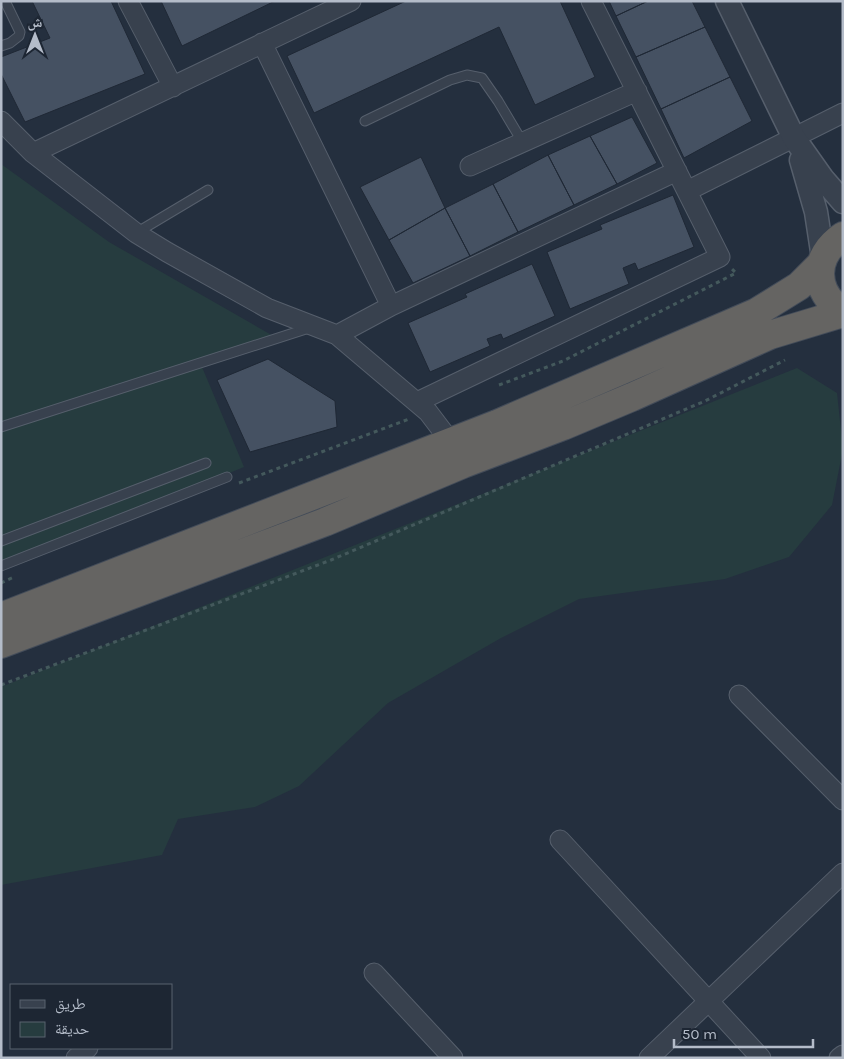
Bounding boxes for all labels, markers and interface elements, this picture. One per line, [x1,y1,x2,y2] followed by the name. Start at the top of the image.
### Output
[10,10,60,60] north arrow
[28,14,43,31] text: ش
[10,984,172,1049] legend
[55,995,86,1014] text: طريق
[674,1016,813,1048] scale bar
[55,1020,90,1038] text: حديقة
[682,1025,717,1043] text: 50 m

